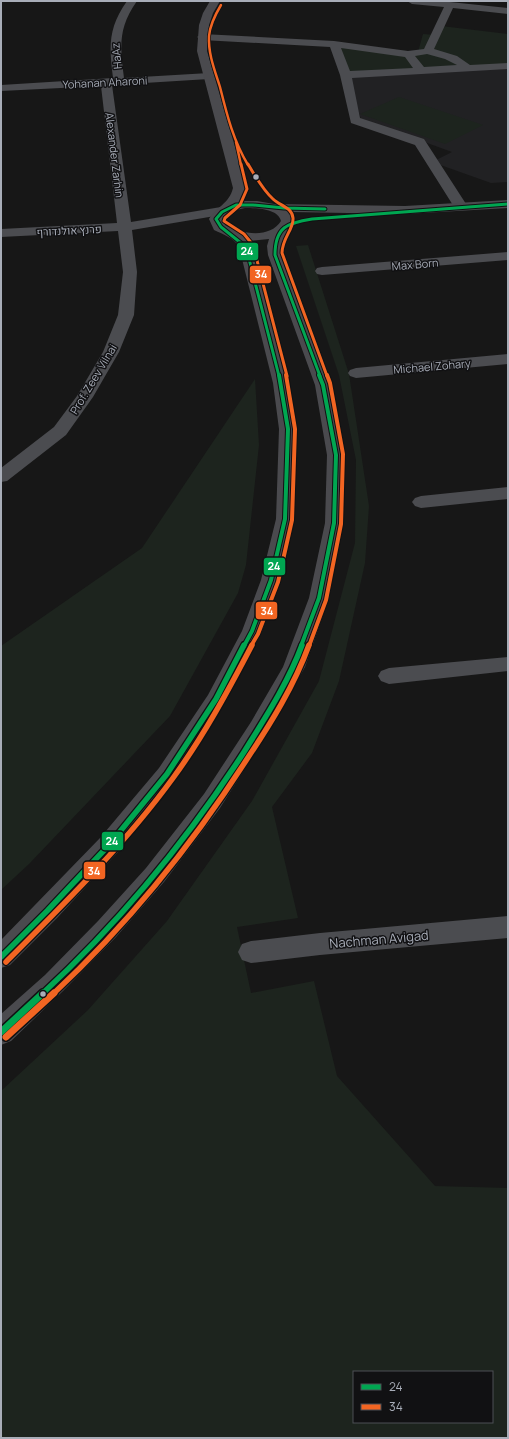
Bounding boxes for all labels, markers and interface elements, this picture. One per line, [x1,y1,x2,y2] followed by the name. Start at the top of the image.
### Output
[107,42,125,70] street label: HaAz
[62,72,148,92] street label: Yohanan Aharoni
[102,112,128,198] street label: Alexander Zarhin
[251,172,261,182] unlabelled marker
[36,221,102,239] street label: פרנץ אולנדורף
[236,242,259,261] line badge: 24
[240,243,254,258] text: 24
[391,254,439,274] street label: Max Born
[249,265,272,284] line badge: 34
[254,266,268,281] text: 34
[66,341,120,417] street label: Prof. Zeev Vilnai
[393,355,471,377] street label: Michael Zohary
[263,557,286,576] line badge: 24
[267,558,281,573] text: 24
[255,601,278,620] line badge: 34
[260,603,274,618] text: 34
[101,831,124,851] line badge: 24
[105,833,119,848] text: 24
[83,861,106,880] line badge: 34
[87,863,101,878] text: 34
[329,926,429,952] street label: Nachman Avigad
[38,989,48,999] unlabelled marker
[353,1371,493,1423] legend
[389,1378,403,1395] text: 24
[389,1398,403,1415] text: 34

